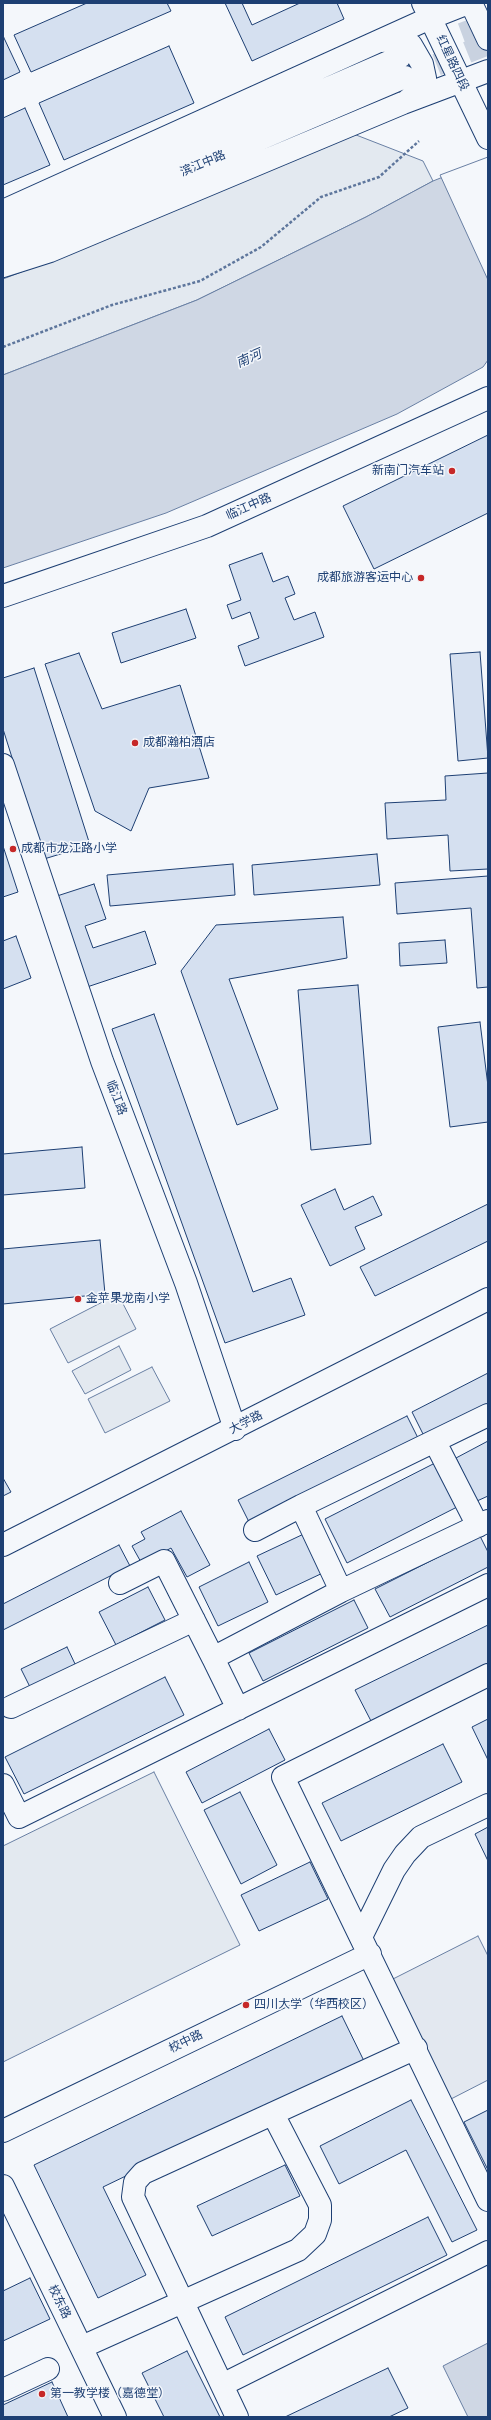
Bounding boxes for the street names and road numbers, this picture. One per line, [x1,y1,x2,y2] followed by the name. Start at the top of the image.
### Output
[433,33,471,93] street label: 红星路四段
[178,148,228,180] street label: 滨江中路
[224,491,274,523] street label: 临江中路
[103,1079,129,1117] street label: 临江路
[227,1408,265,1438] street label: 大学路
[167,2028,205,2056] street label: 校中路
[45,2283,73,2321] street label: 校东路

